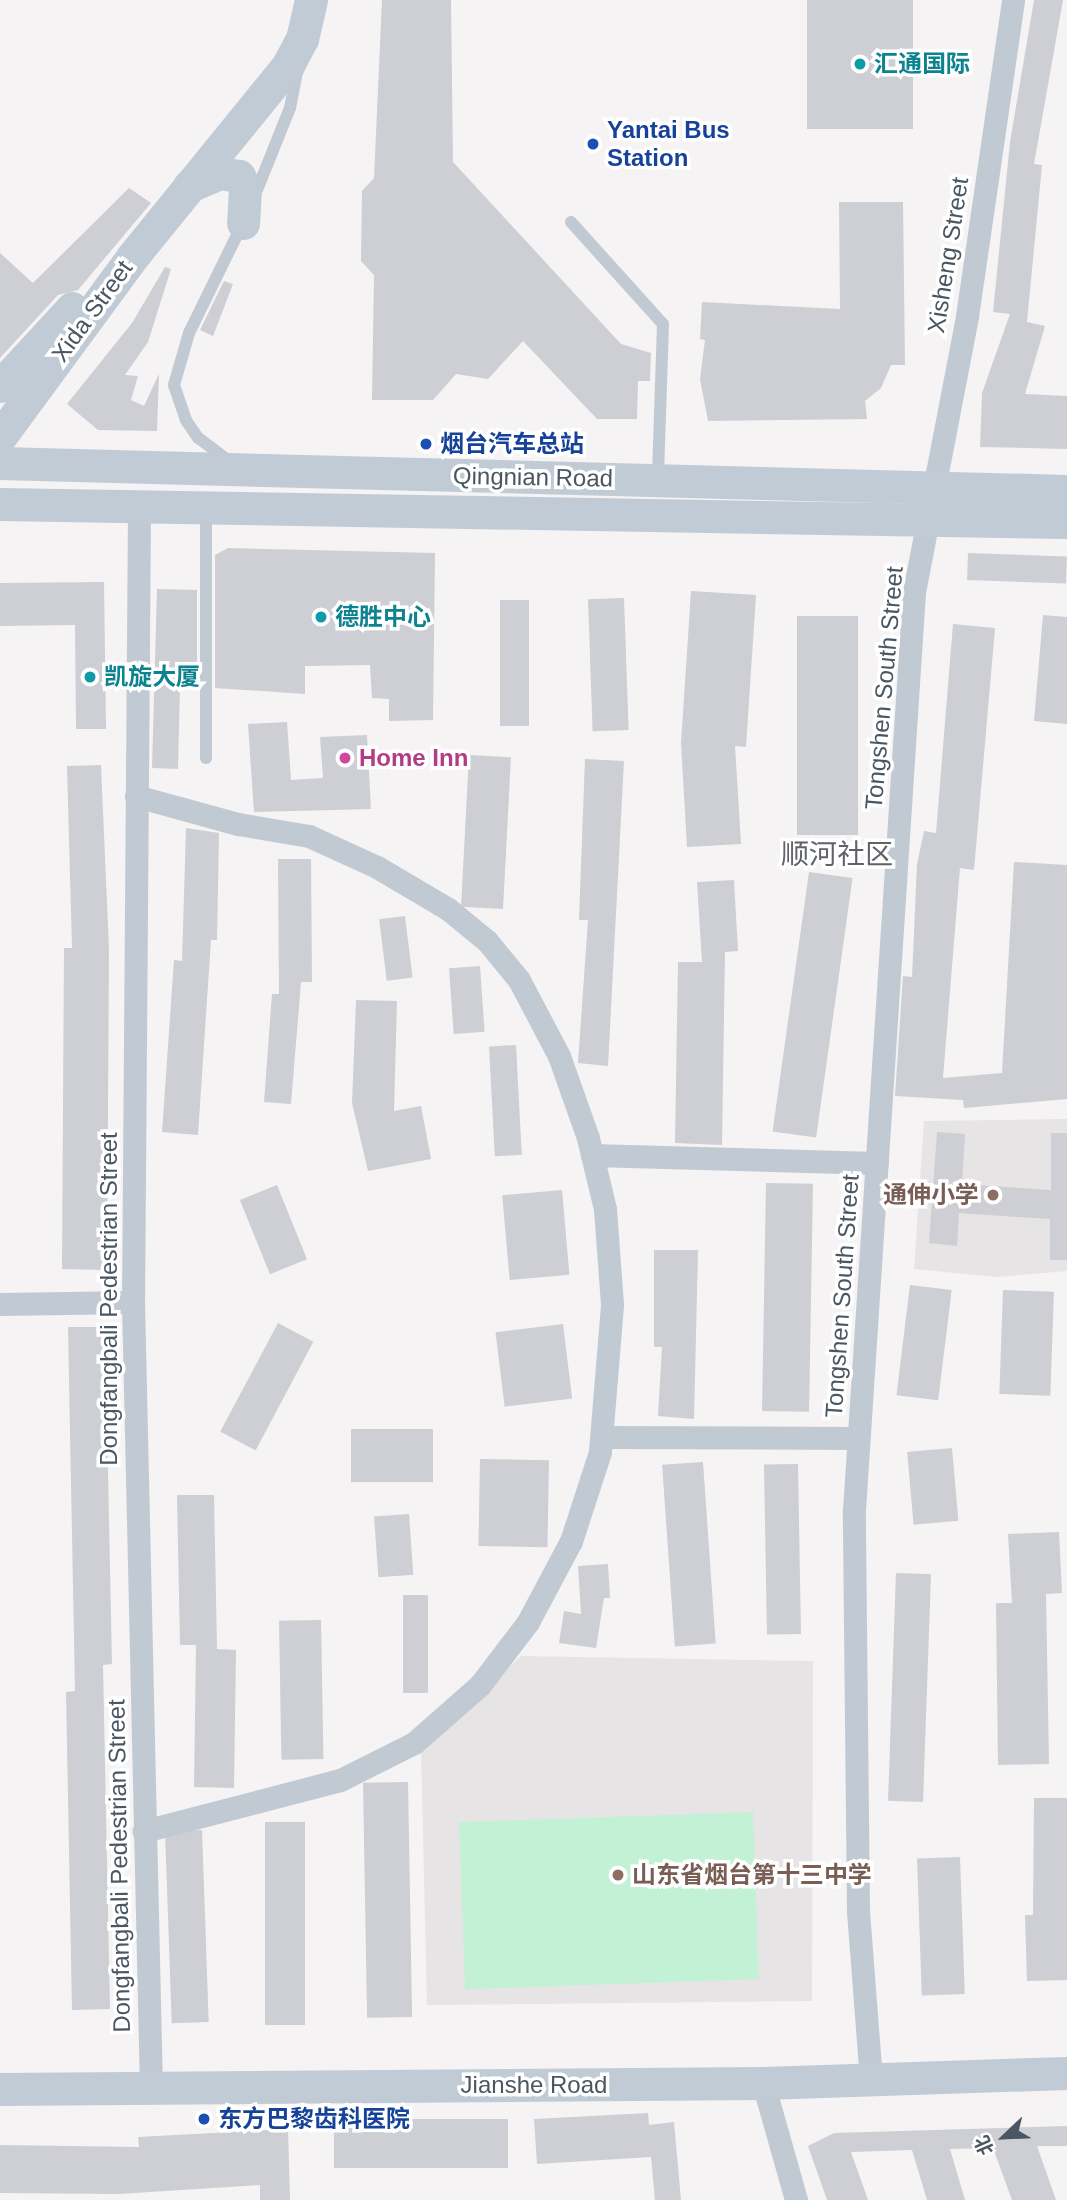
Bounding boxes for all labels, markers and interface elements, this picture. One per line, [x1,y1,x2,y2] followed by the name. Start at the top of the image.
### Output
[874,50,970,78] place label: 汇通国际
[852,56,868,72] marker: 汇通国际
[607,116,730,172] place label: Yantai Bus Station
[585,136,601,152] marker: Yantai Bus Station
[921,175,975,335] street label: Xisheng Street
[45,255,139,367] street label: Xida Street
[440,430,584,458] place label: 烟台汽车总站
[418,436,434,452] marker: 烟台汽车总站
[453,461,613,493] street label: Qingnian Road
[859,565,909,811] street label: Tongshen South Street
[335,603,431,631] place label: 德胜中心
[313,609,329,625] marker: 德胜中心
[104,663,200,691] place label: 凯旋大厦
[82,669,98,685] marker: 凯旋大厦
[359,744,468,772] place label: Home Inn
[337,750,353,766] marker: Home Inn
[781,838,893,872] district label: 顺河社区
[95,1132,123,1466] street label: Dongfangbali Pedestrian Street
[819,1173,865,1419] street label: Tongshen South Street
[883,1181,979,1209] place label: 通伸小学
[985,1187,1001,1203] marker: 通伸小学
[102,1699,136,2033] street label: Dongfangbali Pedestrian Street
[632,1861,872,1889] place label: 山东省烟台第十三中学
[610,1867,626,1883] marker: 山东省烟台第十三中学
[461,2071,607,2099] street label: Jianshe Road
[969,2102,1039,2172] north arrow
[218,2105,410,2133] place label: 东方巴黎齿科医院
[196,2111,212,2127] marker: 东方巴黎齿科医院
[971,2133,998,2158] text: 北

